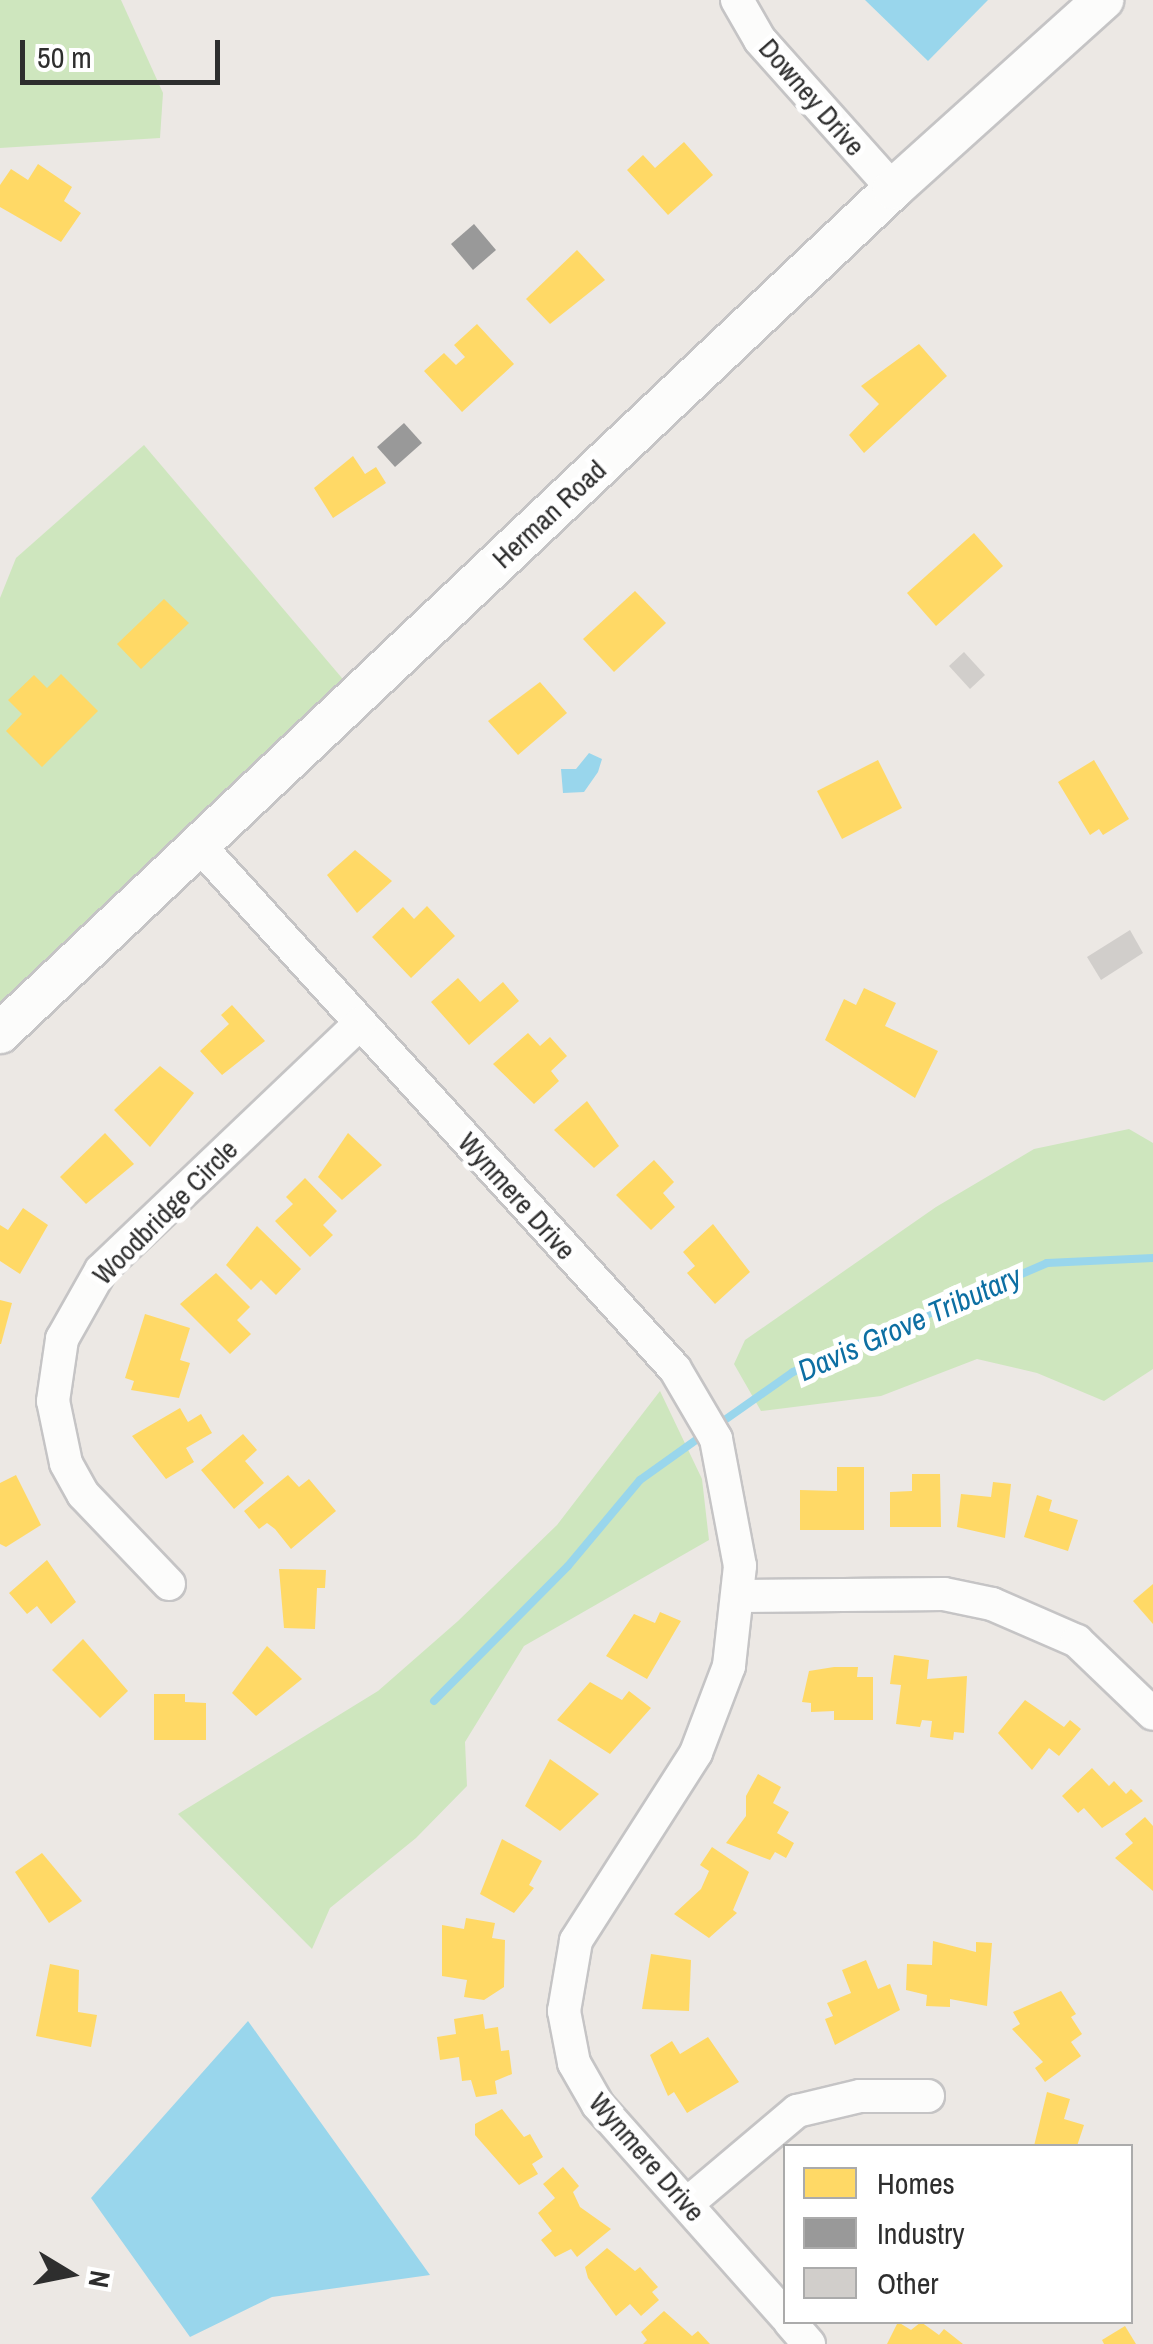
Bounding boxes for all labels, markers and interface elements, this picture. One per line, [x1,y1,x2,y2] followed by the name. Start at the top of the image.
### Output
[25,20,225,82] scale bar
[752,32,872,162] street label: Downey Drive
[37,37,92,77] text: 50 m
[485,453,613,575] street label: Herman Road
[451,1126,583,1266] street label: Wynmere Drive
[86,1133,244,1291] street label: Woodbridge Circle
[792,1258,1026,1388] water label: Davis Grove Tributary
[582,2086,712,2228] street label: Wynmere Drive
[783,2144,1133,2324] legend
[877,2163,955,2203] text: Homes
[877,2213,965,2253] text: Industry
[20,2224,120,2324] north arrow
[877,2263,939,2303] text: Other
[79,2268,120,2291] text: N

